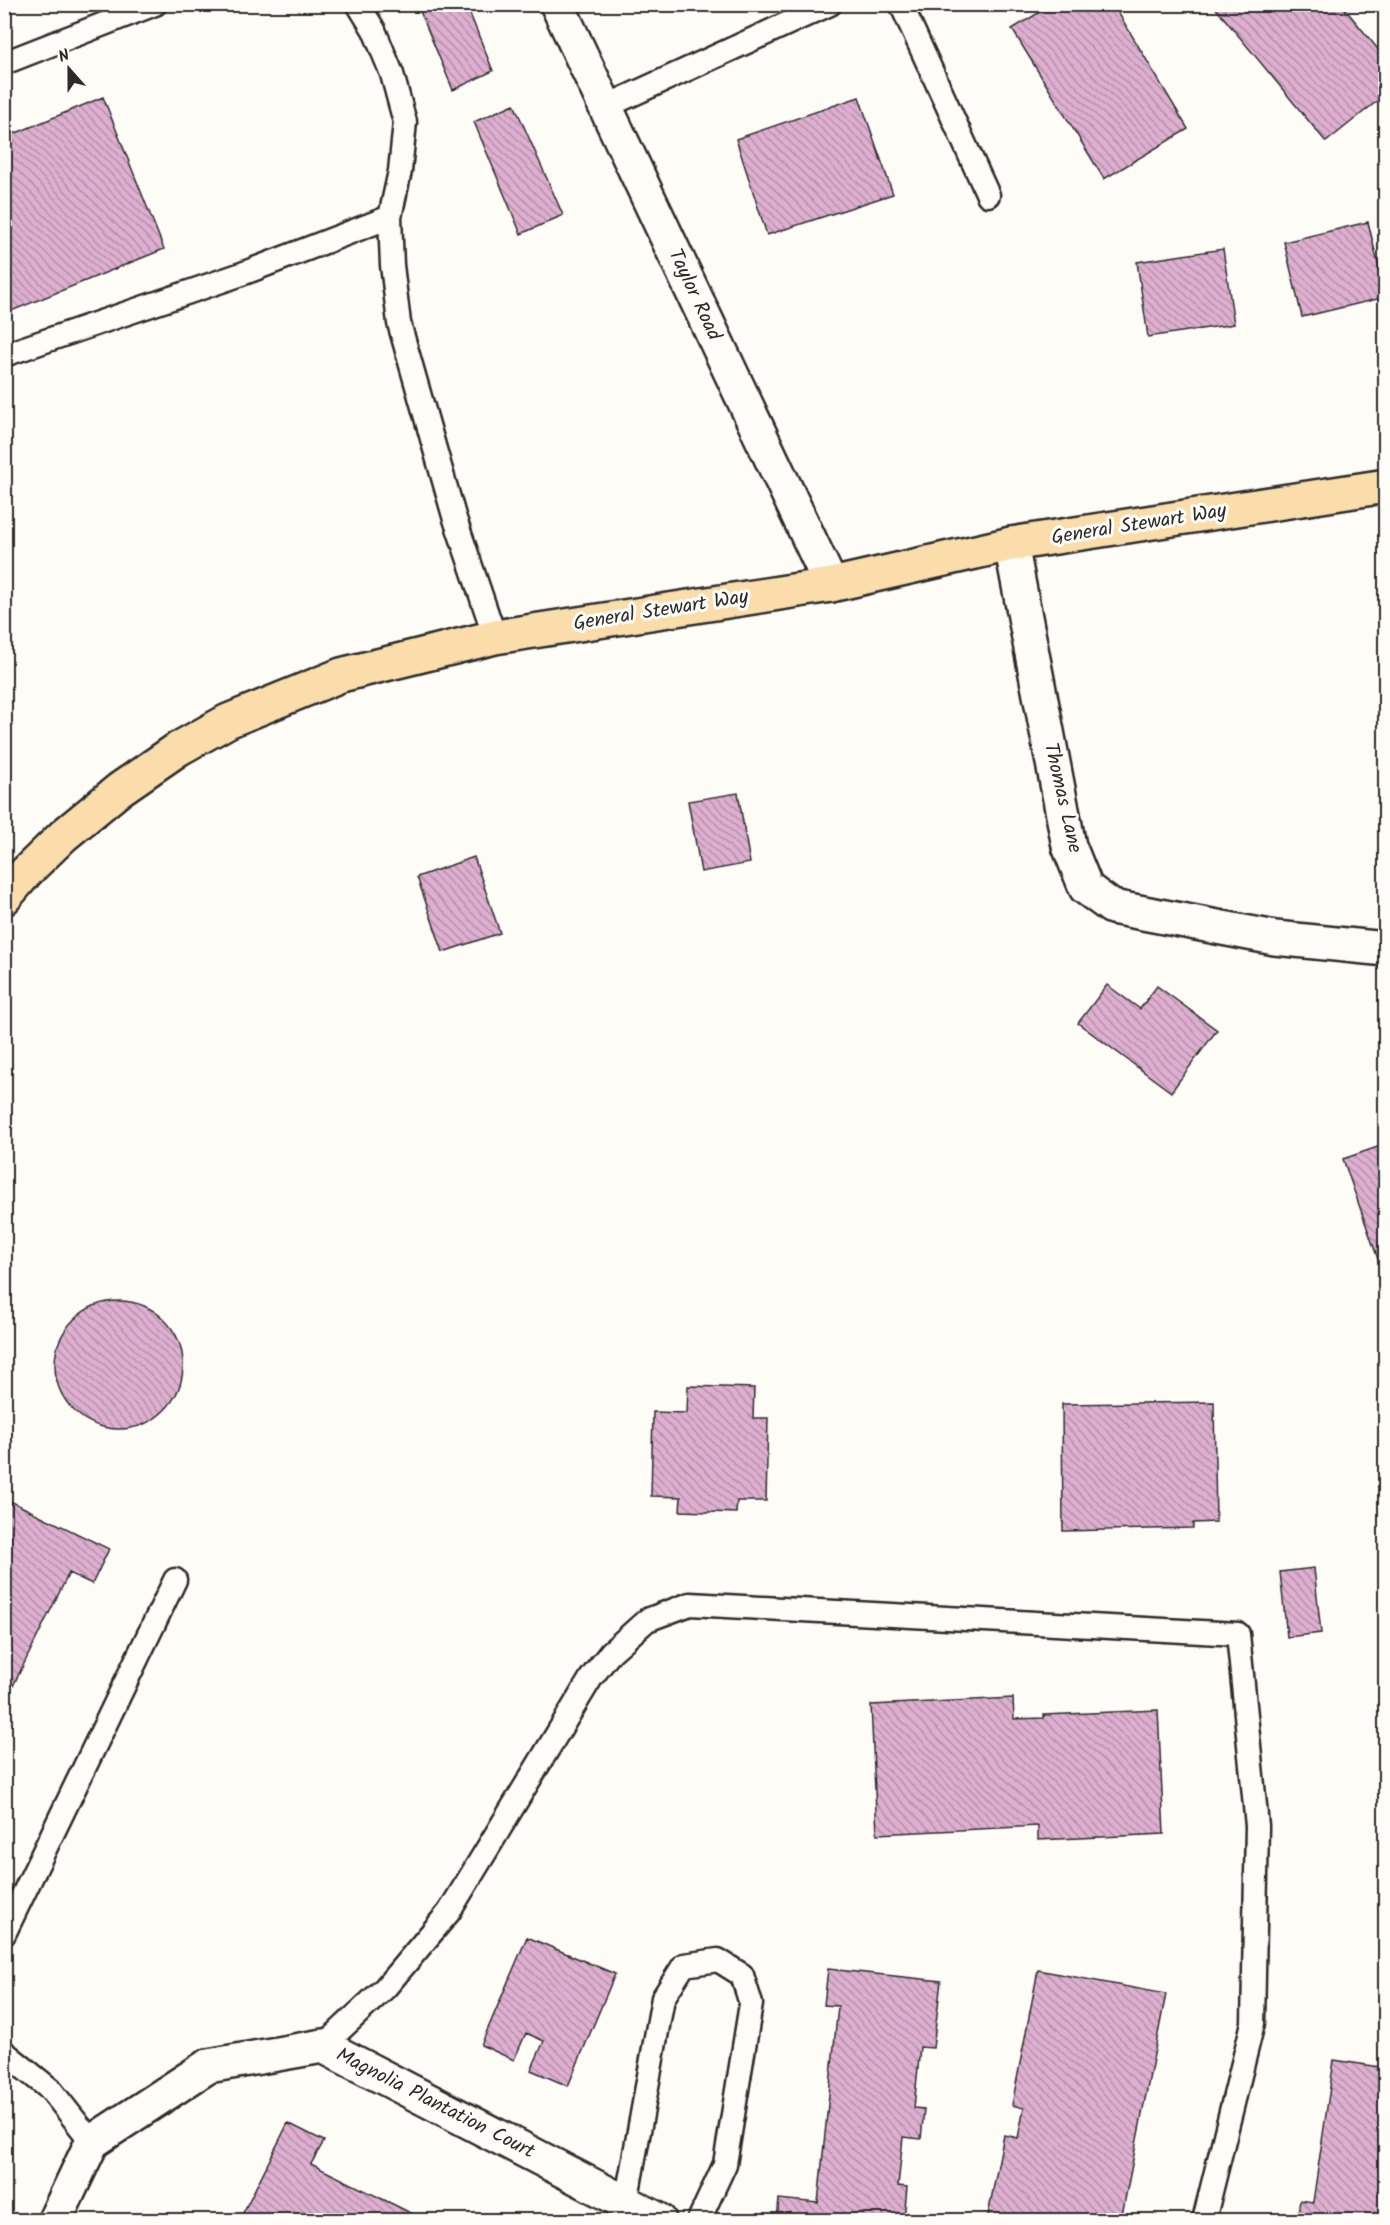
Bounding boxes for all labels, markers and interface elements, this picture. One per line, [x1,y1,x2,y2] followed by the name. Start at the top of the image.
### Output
[39,39,99,99] north arrow
[55,43,73,70] text: N
[659,244,730,347] street label: Taylor Road
[1049,495,1229,555] street label: General Stewart Way
[571,581,751,641] street label: General Stewart Way
[1034,740,1090,856] street label: Thomas Lane
[330,2040,540,2168] street label: Magnolia Plantation Court

